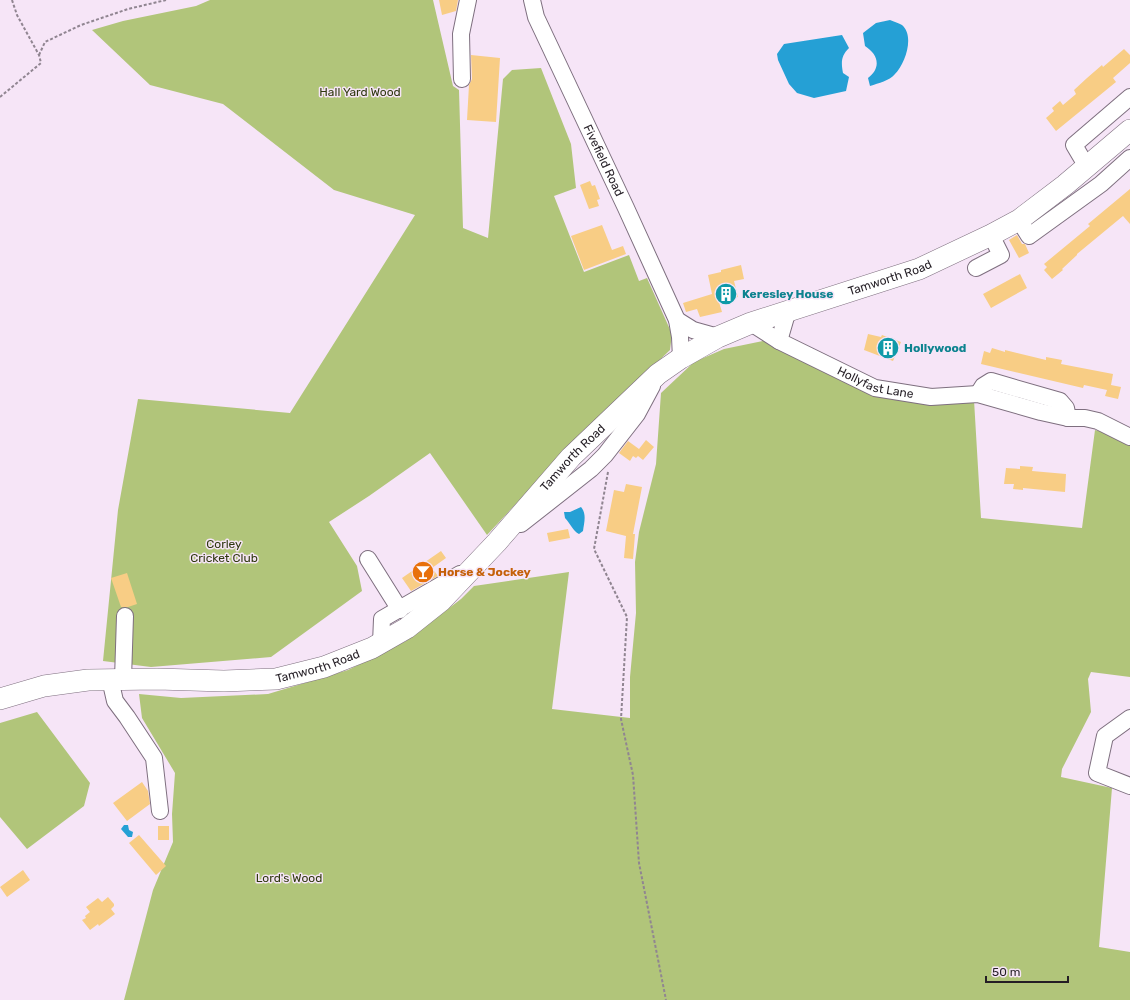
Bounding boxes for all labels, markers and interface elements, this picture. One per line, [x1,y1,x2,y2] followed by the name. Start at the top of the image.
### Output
[319,85,401,99] park label: Hall Yard Wood
[581,122,626,199] street label: Fivefield Road
[846,257,934,298] street label: Tamworth Road
[713,281,739,307] building icon: Keresley House
[742,287,833,301] place label: Keresley House
[875,335,901,361] building icon: Hollywood
[904,341,966,355] place label: Hollywood
[835,364,915,401] street label: Hollyfast Lane
[538,421,608,494] street label: Tamworth Road
[190,537,258,565] park label: Corley Cricket Club
[410,559,436,585] bar icon: Horse & Jockey
[438,565,531,579] place label: Horse & Jockey
[274,647,362,686] street label: Tamworth Road
[256,871,322,885] park label: Lord's Wood
[986,958,1068,984] scale bar
[992,965,1020,979] text: 50 m

